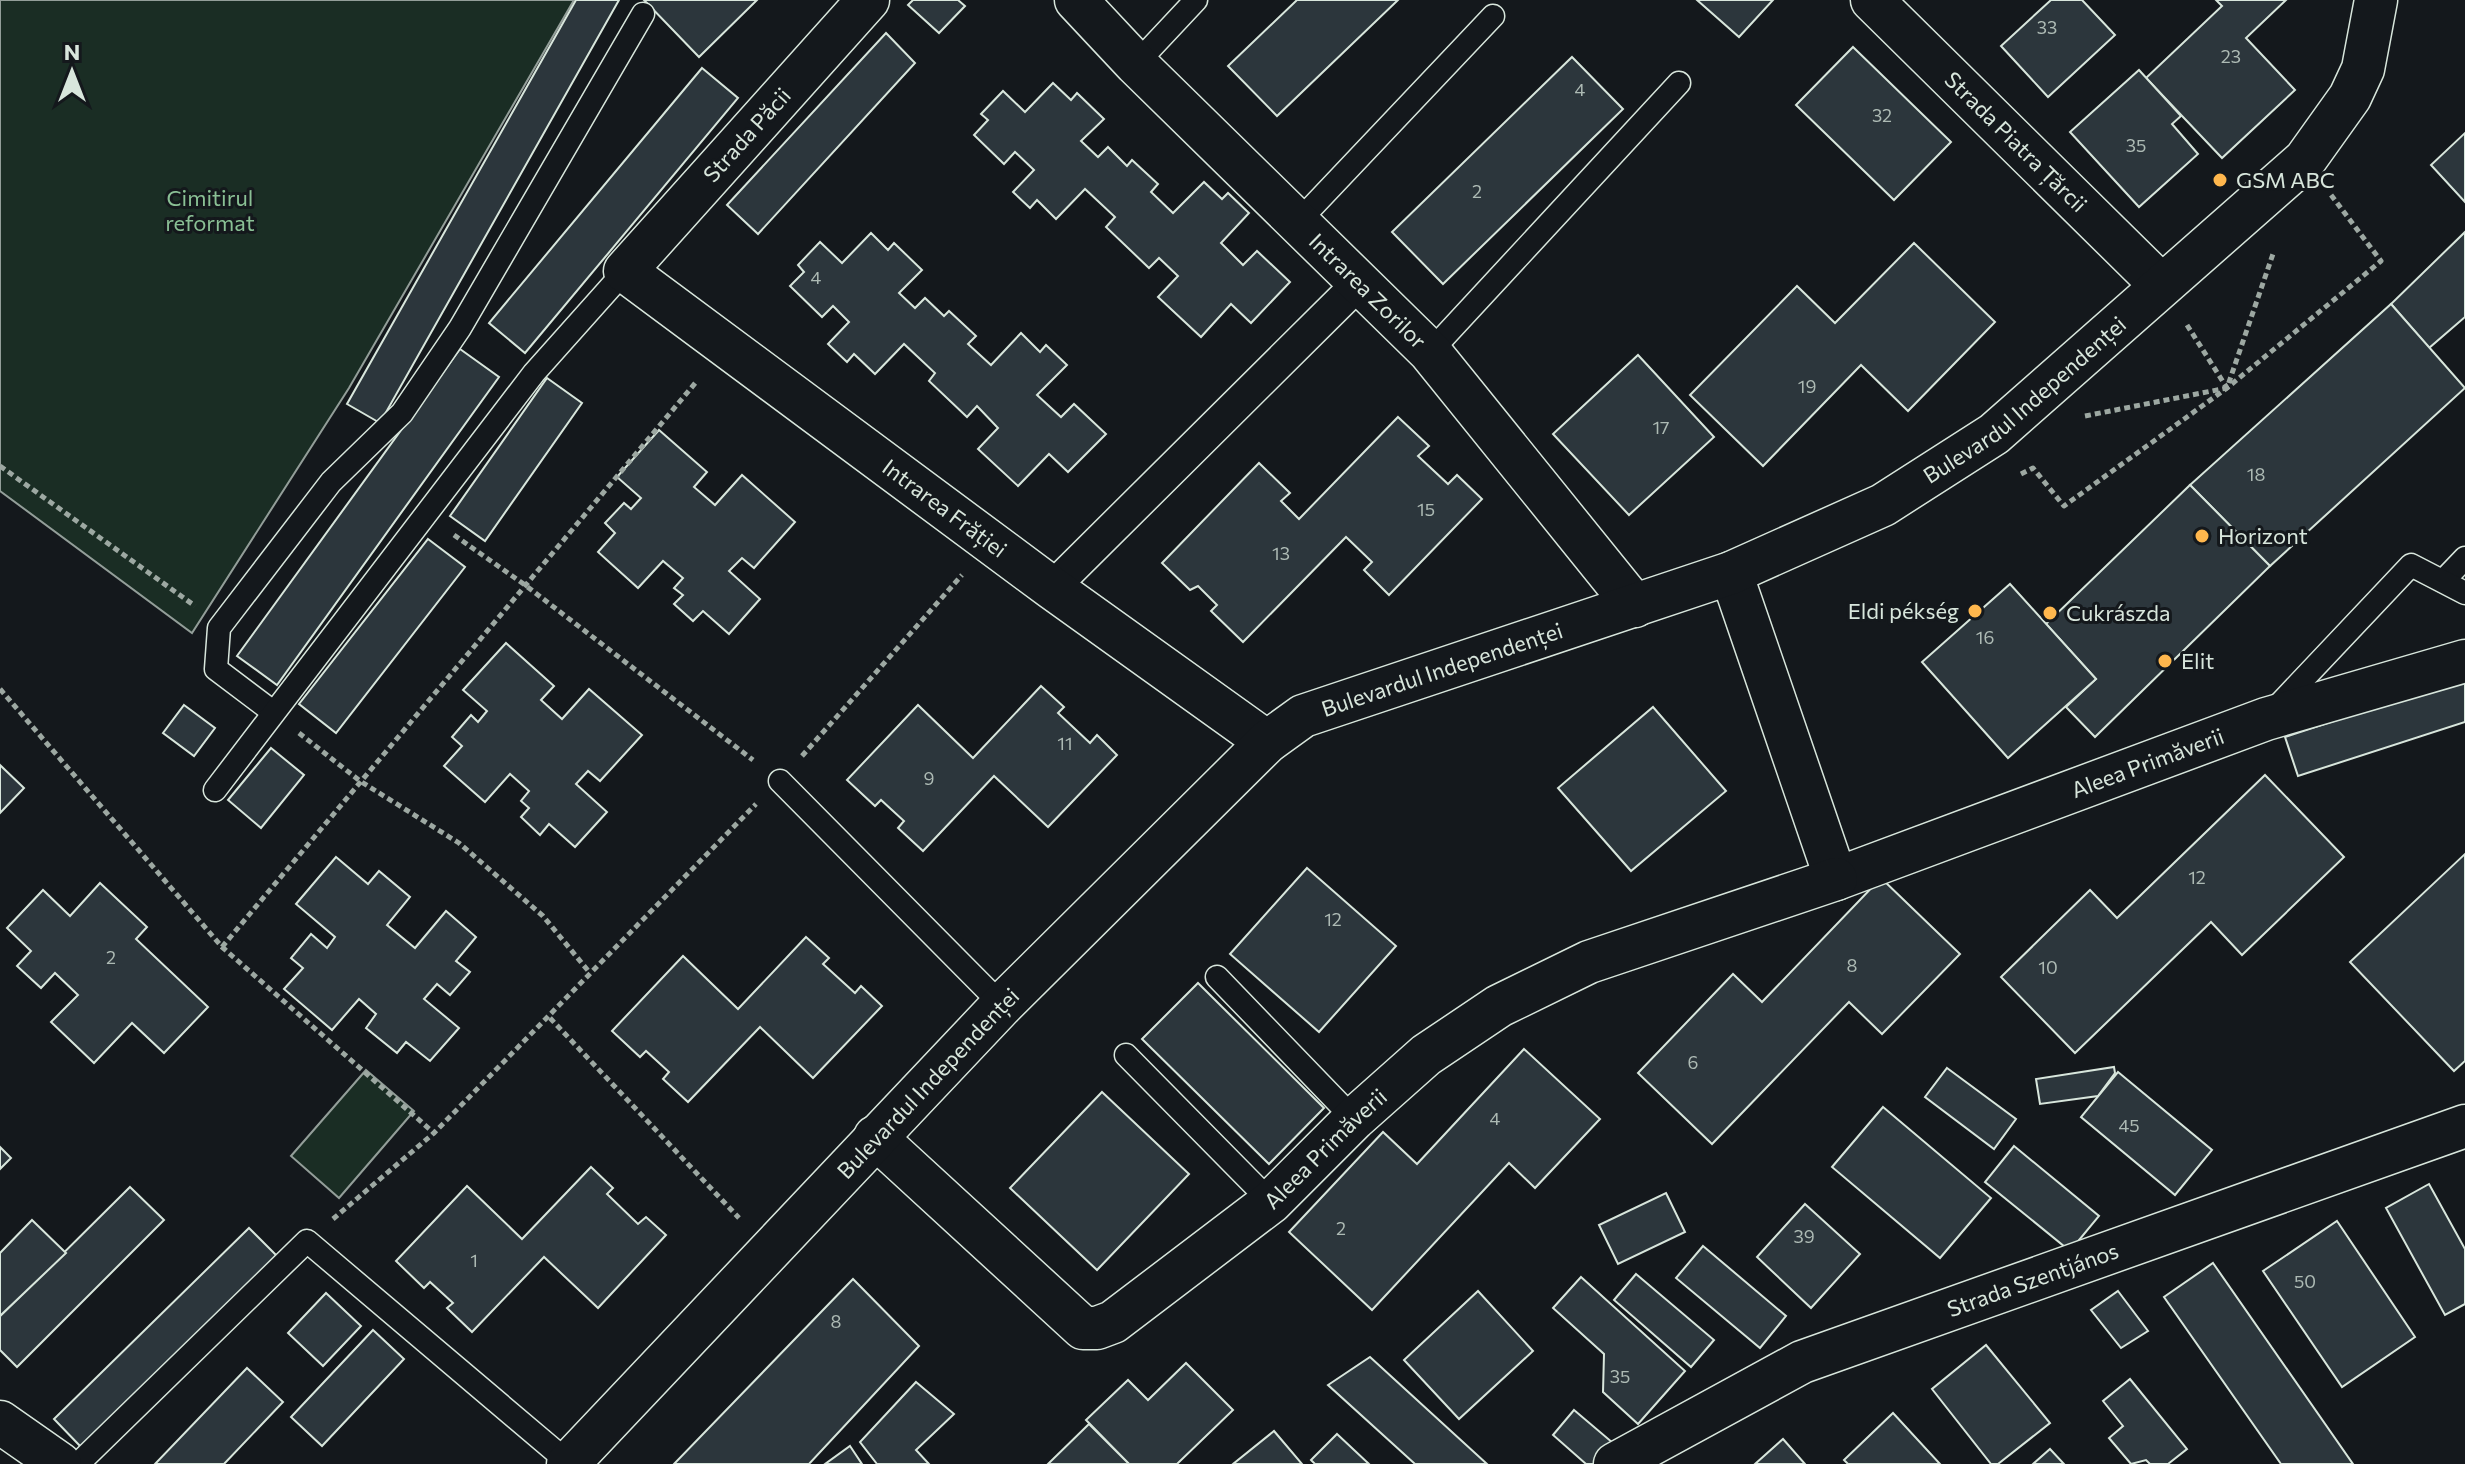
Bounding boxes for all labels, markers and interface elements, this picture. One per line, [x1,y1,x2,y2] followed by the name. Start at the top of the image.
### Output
[2037,16,2057,38] house number: 33
[32,32,112,112] north arrow
[64,38,80,65] text: N
[2221,45,2241,67] house number: 23
[1939,66,2093,217] street label: Strada Piatra Țărcii
[1575,78,1586,100] house number: 4
[697,82,796,187] street label: Strada Păcii
[1872,104,1892,126] house number: 32
[2126,134,2146,156] house number: 35
[2236,166,2335,193] place label: GSM ABC
[2211,171,2229,189] marker: GSM ABC
[1472,180,1482,202] house number: 2
[165,184,255,236] park label: Cimitirul reformat
[1304,227,1432,354] street label: Intrarea Zorilor
[811,266,822,288] house number: 4
[1918,310,2131,489] street label: Bulevardul Independenței
[1798,375,1816,397] house number: 19
[1652,416,1670,438] house number: 17
[877,453,1012,563] street label: Intrarea Frăției
[2247,463,2265,485] house number: 18
[1417,498,1435,520] house number: 15
[2218,522,2308,549] place label: Horizont
[2193,527,2211,545] marker: Horizont
[1272,542,1290,564] house number: 13
[1848,597,1959,624] place label: Eldi pékség
[2066,599,2170,626] place label: Cukrászda
[1966,602,1984,620] marker: Eldi pékség
[2041,604,2059,622] marker: Cukrászda
[1318,616,1566,722] street label: Bulevardul Independenței
[1976,626,1994,648] house number: 16
[2181,647,2214,674] place label: Elit
[2156,652,2174,670] marker: Elit
[2067,722,2228,803] street label: Aleea Primăverii
[1057,732,1073,754] house number: 11
[924,767,934,789] house number: 9
[2188,866,2206,888] house number: 12
[1324,908,1342,930] house number: 12
[106,946,116,968] house number: 2
[1847,954,1858,976] house number: 8
[2038,956,2058,978] house number: 10
[831,982,1024,1184] street label: Bulevardul Independenței
[1688,1051,1698,1073] house number: 6
[1258,1082,1392,1214] street label: Aleea Primăverii
[1490,1107,1501,1129] house number: 4
[2118,1114,2140,1136] house number: 45
[1336,1217,1346,1239] house number: 2
[1793,1225,1815,1247] house number: 39
[1943,1236,2122,1322] street label: Strada Szentjános
[470,1249,478,1271] house number: 1
[2294,1270,2316,1292] house number: 50
[831,1310,842,1332] house number: 8
[1610,1365,1630,1387] house number: 35

